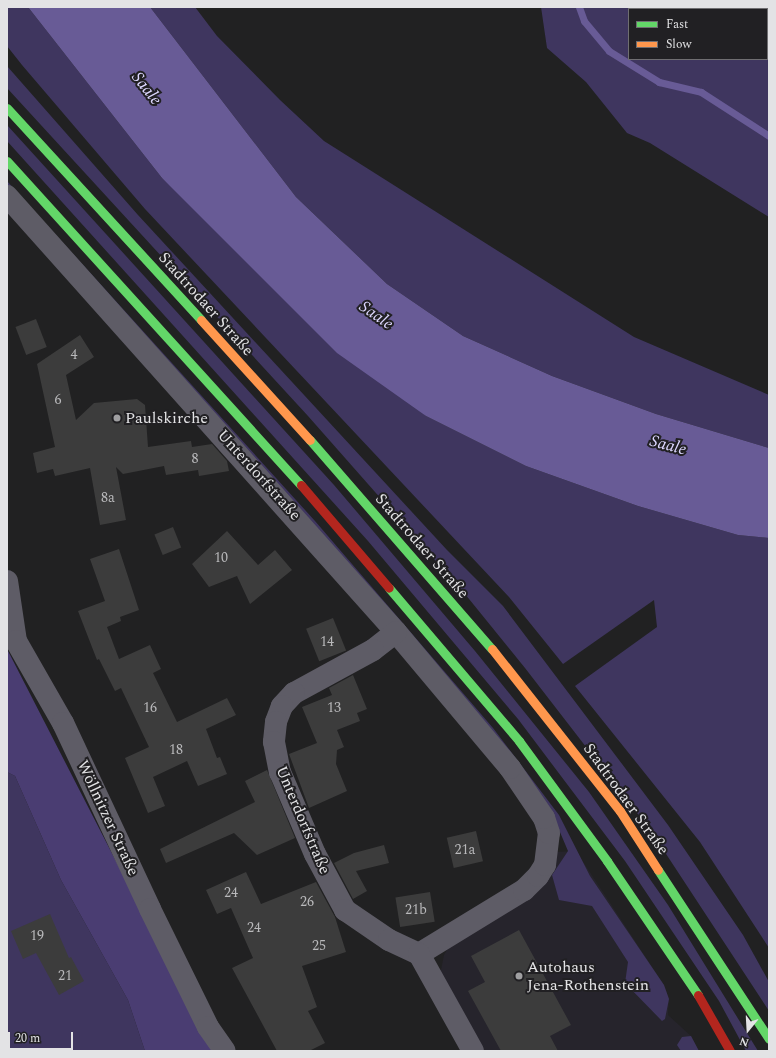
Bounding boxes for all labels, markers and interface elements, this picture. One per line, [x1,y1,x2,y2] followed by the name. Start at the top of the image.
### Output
[628,8,768,60] legend
[666,15,688,34] text: Fast
[666,35,691,54] text: Slow
[127,68,165,110] water label: Saale
[154,248,258,360] street label: Stadtrodaer Straße
[355,297,397,335] water label: Saale
[71,347,77,363] house number: 4
[55,392,61,408] house number: 6
[125,408,208,428] place label: Paulskirche
[112,413,122,423] marker: Paulskirche
[213,426,305,524] street label: Unterdorfstraße
[647,431,689,461] water label: Saale
[192,451,198,467] house number: 8
[371,489,473,603] street label: Stadtrodaer Straße
[101,490,115,506] house number: 8a
[214,550,228,566] house number: 10
[320,634,334,650] house number: 14
[143,700,157,716] house number: 16
[327,700,341,716] house number: 13
[579,740,673,858] street label: Stadtrodaer Straße
[169,742,183,758] house number: 18
[73,757,143,879] street label: Wöllnitzer Straße
[272,763,334,877] street label: Unterdorfstraße
[455,842,475,858] house number: 21a
[224,885,238,901] house number: 24
[300,894,314,910] house number: 26
[405,902,427,918] house number: 21b
[247,920,261,936] house number: 24
[30,928,44,944] house number: 19
[312,938,326,954] house number: 25
[527,957,649,995] place label: Autohaus Jena-Rothenstein
[58,968,72,984] house number: 21
[514,971,524,981] marker: Autohaus Jena-Rothenstein
[728,1010,768,1050] north arrow
[10,1024,75,1050] scale bar
[15,1029,40,1048] text: 20 m
[737,1032,751,1051] text: N

